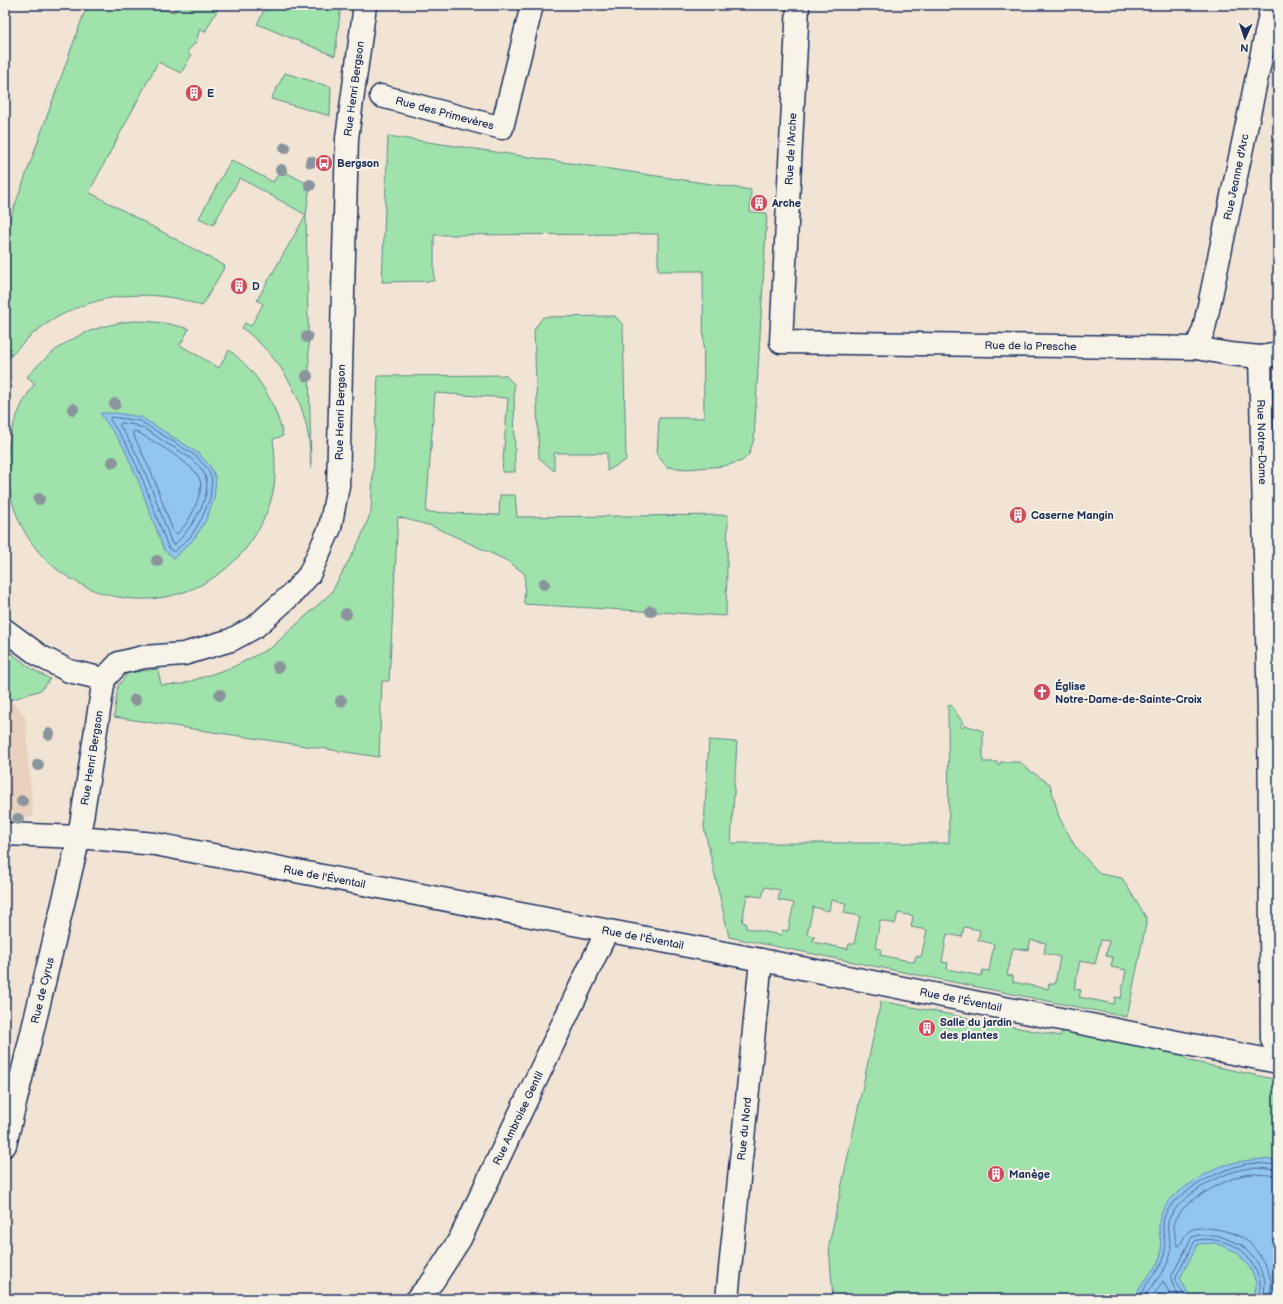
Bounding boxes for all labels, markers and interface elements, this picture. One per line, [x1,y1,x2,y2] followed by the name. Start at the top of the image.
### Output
[1225,18,1265,58] north arrow
[341,40,367,137] street label: Rue Henri Bergson
[1240,41,1249,54] text: N
[184,83,204,103] building icon: E
[207,87,214,100] place label: E
[394,94,496,132] street label: Rue des Primevères
[783,112,799,186] street label: Rue de l'Arche
[1221,133,1251,221] street label: Rue Jeanne d'Arc
[314,153,334,173] bus stop icon: Bergson
[337,157,379,170] place label: Bergson
[749,193,769,213] building icon: Arche
[771,197,801,210] place label: Arche
[229,276,249,296] building icon: D
[252,280,260,293] place label: D
[984,338,1077,353] street label: Rue de la Presche
[332,364,348,460] street label: Rue Henri Bergson
[1255,399,1270,485] street label: Rue Notre-Dame
[1008,505,1028,525] building icon: Caserne Mangin
[1031,509,1114,522] place label: Caserne Mangin
[1055,679,1202,706] place label: Église Notre-Dame-de-Sainte-Croix
[1032,682,1052,702] church icon: Église Notre-Dame-de-Sainte-Croix
[78,709,105,806] street label: Rue Henri Bergson
[282,862,367,891] street label: Rue de l'Éventail
[601,923,685,952] street label: Rue de l'Éventail
[28,955,57,1025] street label: Rue de Cyrus
[919,985,1003,1014] street label: Rue de l'Éventail
[940,1016,1012,1042] place label: Salle du jardin des plantes
[917,1018,937,1038] building icon: Salle du jardin des plantes
[490,1069,546,1167] street label: Rue Ambroise Gentil
[734,1097,754,1161] street label: Rue du Nord
[986,1164,1006,1184] building icon: Manège
[1009,1168,1050,1181] place label: Manège

